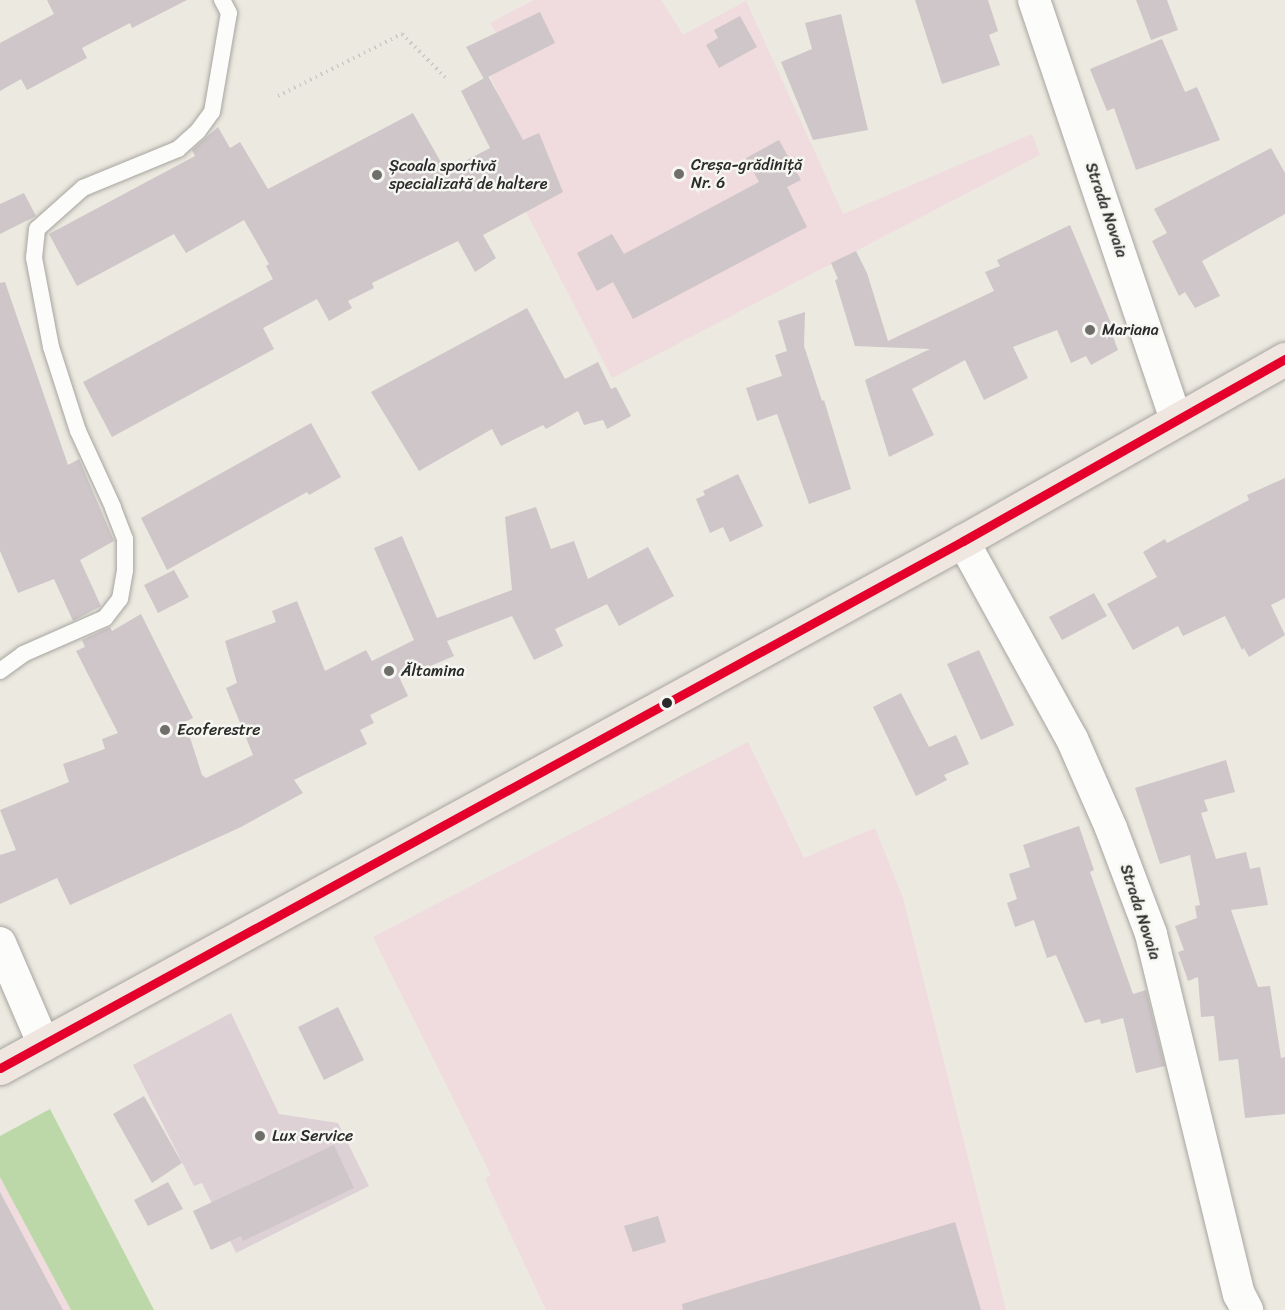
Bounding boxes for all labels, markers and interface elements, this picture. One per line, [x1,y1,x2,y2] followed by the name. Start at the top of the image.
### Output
[691,155,802,193] place label: Creșa-grădiniță Nr. 6
[389,156,547,194] place label: Școala sportivă specializată de haltere
[1081,160,1131,260] street label: Strada Novaia
[672,167,686,181] marker: Creșa-grădiniță Nr. 6
[370,168,384,182] marker: Școala sportivă specializată de haltere
[1102,320,1159,340] place label: Mariana
[1083,323,1097,337] marker: Mariana
[401,661,464,681] place label: Ăltamina
[382,664,396,678] marker: Ăltamina
[661,697,673,709] unlabelled marker
[177,720,261,740] place label: Ecoferestre
[158,723,172,737] marker: Ecoferestre
[1116,862,1164,962] street label: Strada Novaia
[272,1126,353,1146] place label: Lux Service
[253,1129,267,1143] marker: Lux Service

